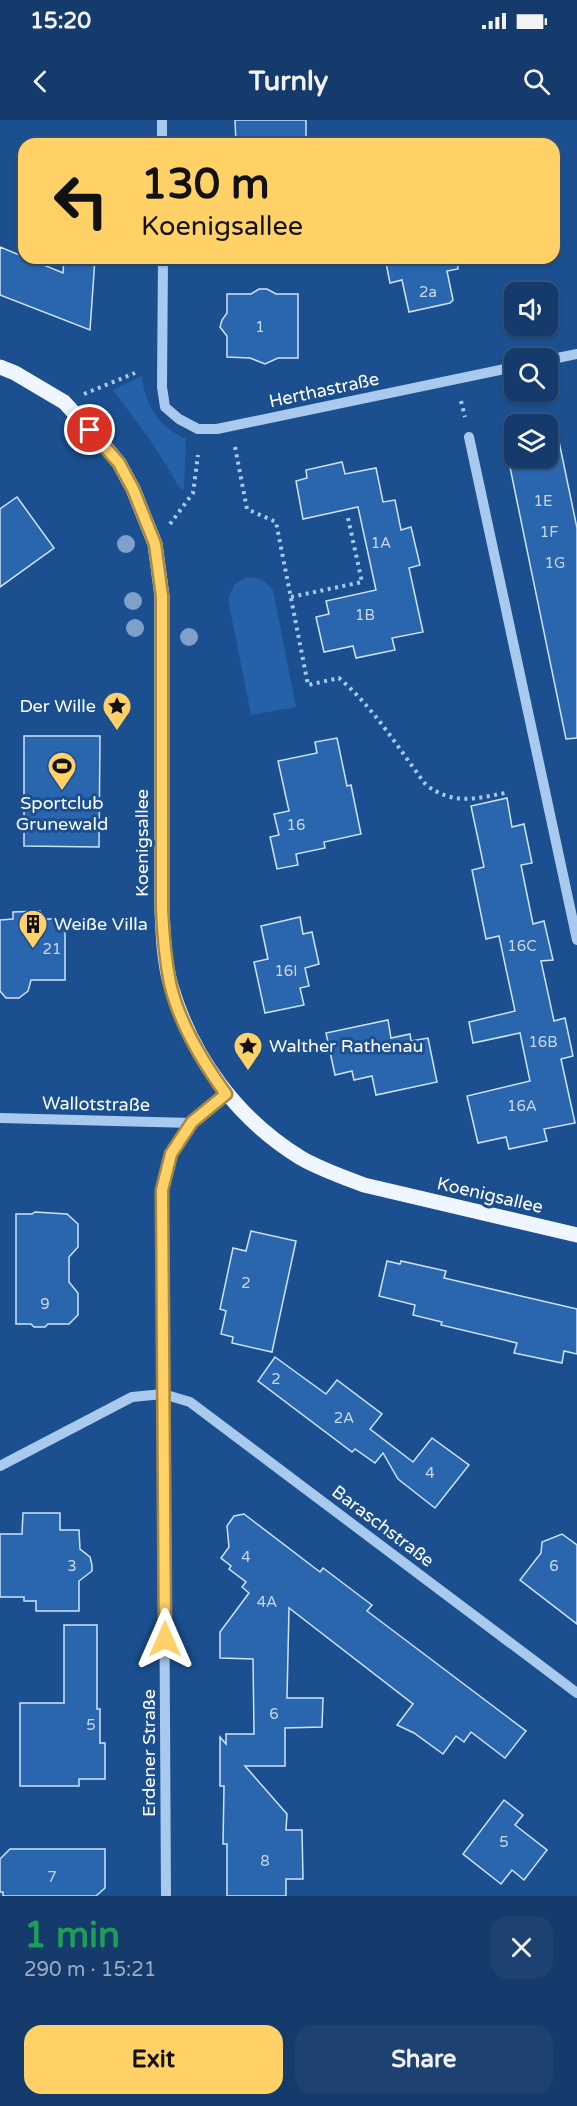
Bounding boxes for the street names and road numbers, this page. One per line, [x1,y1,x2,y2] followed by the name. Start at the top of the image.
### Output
[267,368,381,412] street label: Herthastraße
[131,789,153,897] street label: Koenigsallee
[42,1092,150,1116] street label: Wallotstraße
[435,1172,545,1218] street label: Koenigsallee
[328,1480,438,1572] street label: Baraschstraße
[138,1689,160,1817] street label: Erdener Straße

